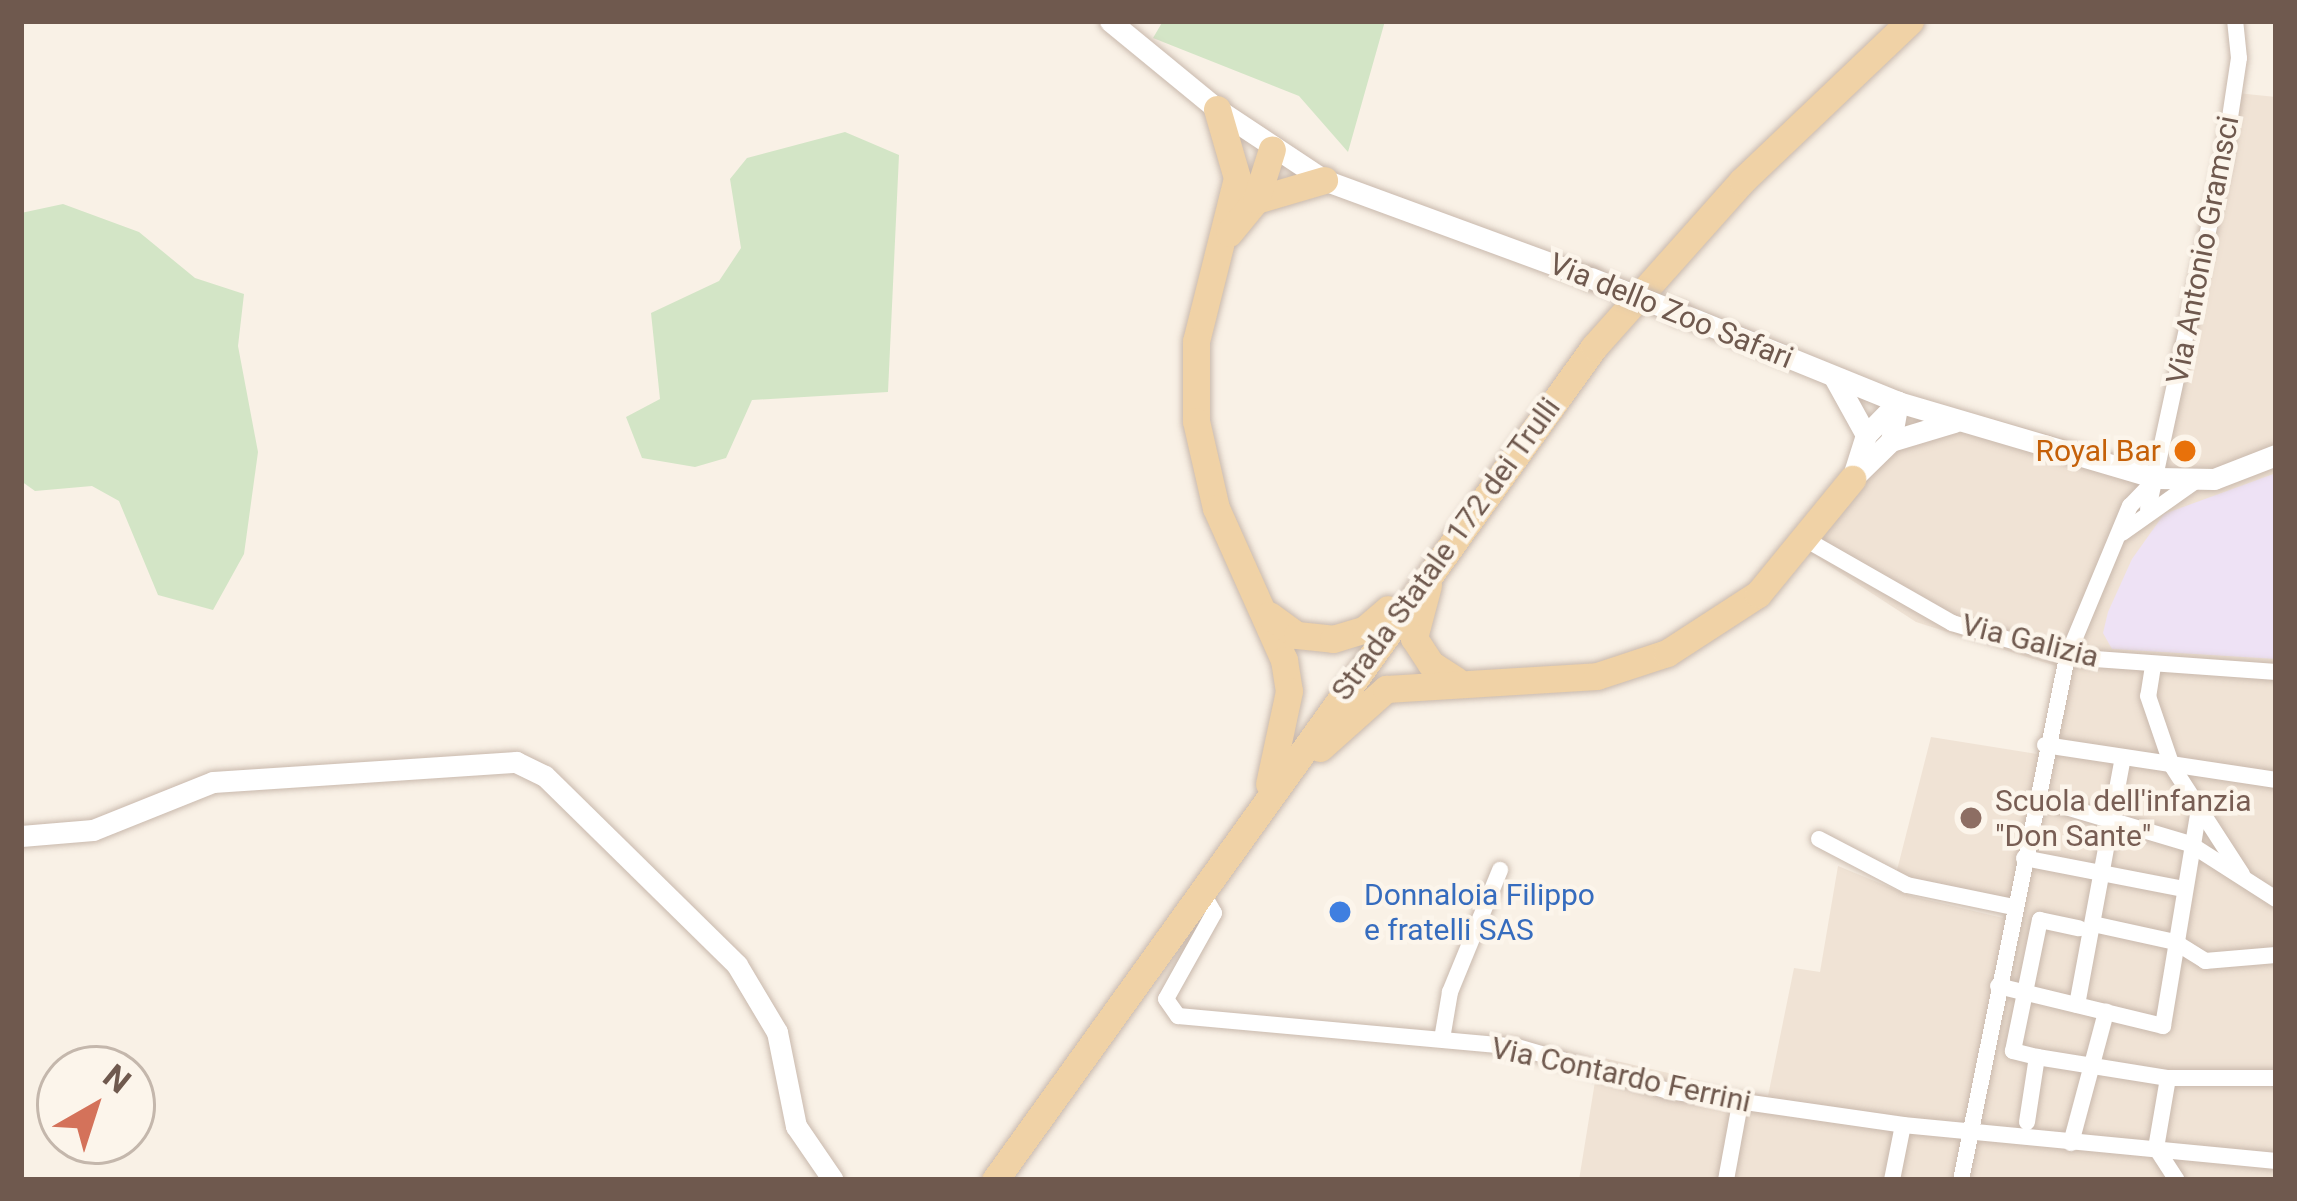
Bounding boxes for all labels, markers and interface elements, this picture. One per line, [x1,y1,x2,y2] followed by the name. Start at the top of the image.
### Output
[2159,113,2247,387] street label: Via Antonio Gramsci
[1544,246,1798,376] street label: Via dello Zoo Safari
[1324,390,1568,708] street label: Strada Statale 172 dei Trulli
[2035,433,2161,469] place label: Royal Bar
[2172,438,2198,464] marker: Royal Bar
[1958,607,2102,675] street label: Via Galizia
[1995,783,2252,854] place label: Scuola dell'infanzia "Don Sante"
[1958,805,1984,831] marker: Scuola dell'infanzia "Don Sante"
[1364,877,1595,948] place label: Donnaloia Filippo e fratelli SAS
[1327,899,1353,925] marker: Donnaloia Filippo e fratelli SAS
[1488,1030,1754,1120] street label: Via Contardo Ferrini
[36,1045,156,1165] north arrow
[96,1056,138,1101] text: N

